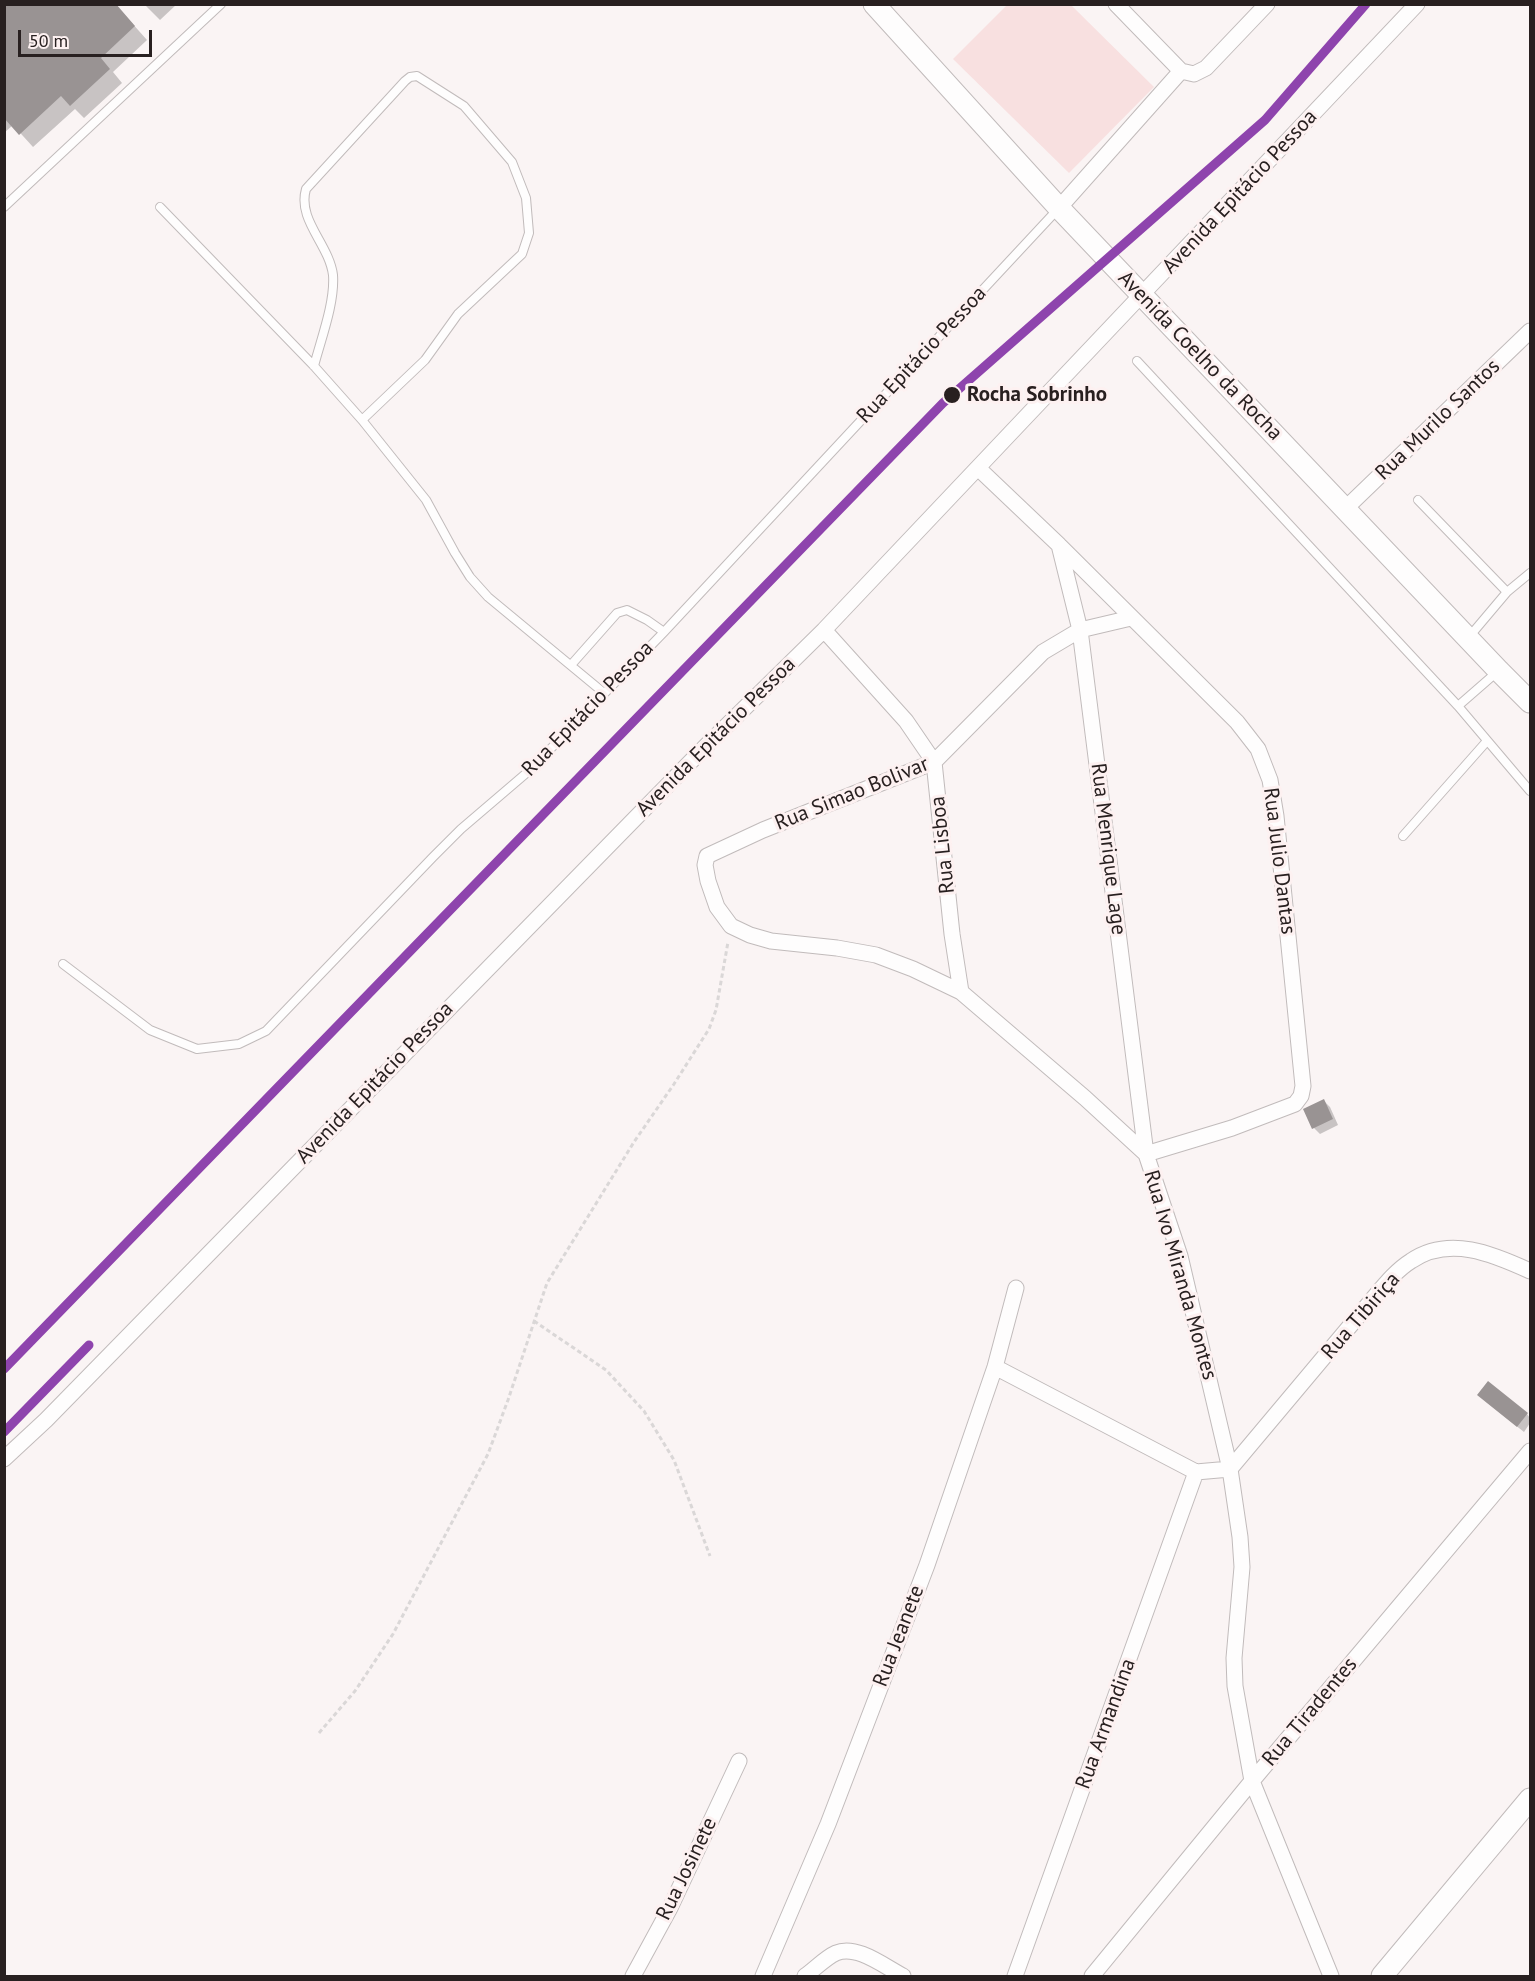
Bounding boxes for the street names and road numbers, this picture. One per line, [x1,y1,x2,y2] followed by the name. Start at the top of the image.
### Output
[1157,105,1323,279] street label: Avenida Epitácio Pessoa
[1113,266,1287,446] street label: Avenida Coelho da Rocha
[852,281,992,429] street label: Rua Epitácio Pessoa
[1370,354,1506,486] street label: Rua Murilo Santos
[517,636,659,782] street label: Rua Epitácio Pessoa
[631,652,801,822] street label: Avenida Epitácio Pessoa
[771,752,933,836] street label: Rua Simao Bolivar
[1085,762,1131,936] street label: Rua Menrique Lage
[1257,786,1301,936] street label: Rua Julio Dantas
[925,795,961,895] street label: Rua Lisboa
[291,997,459,1169] street label: Avenida Epitácio Pessoa
[1138,1167,1222,1383] street label: Rua Ivo Miranda Montes
[1317,1268,1405,1364] street label: Rua Tibiriça
[868,1582,930,1690] street label: Rua Jeanete
[1257,1652,1363,1772] street label: Rua Tiradentes
[1071,1655,1141,1793] street label: Rua Armandina
[651,1814,723,1924] street label: Rua Josinete

